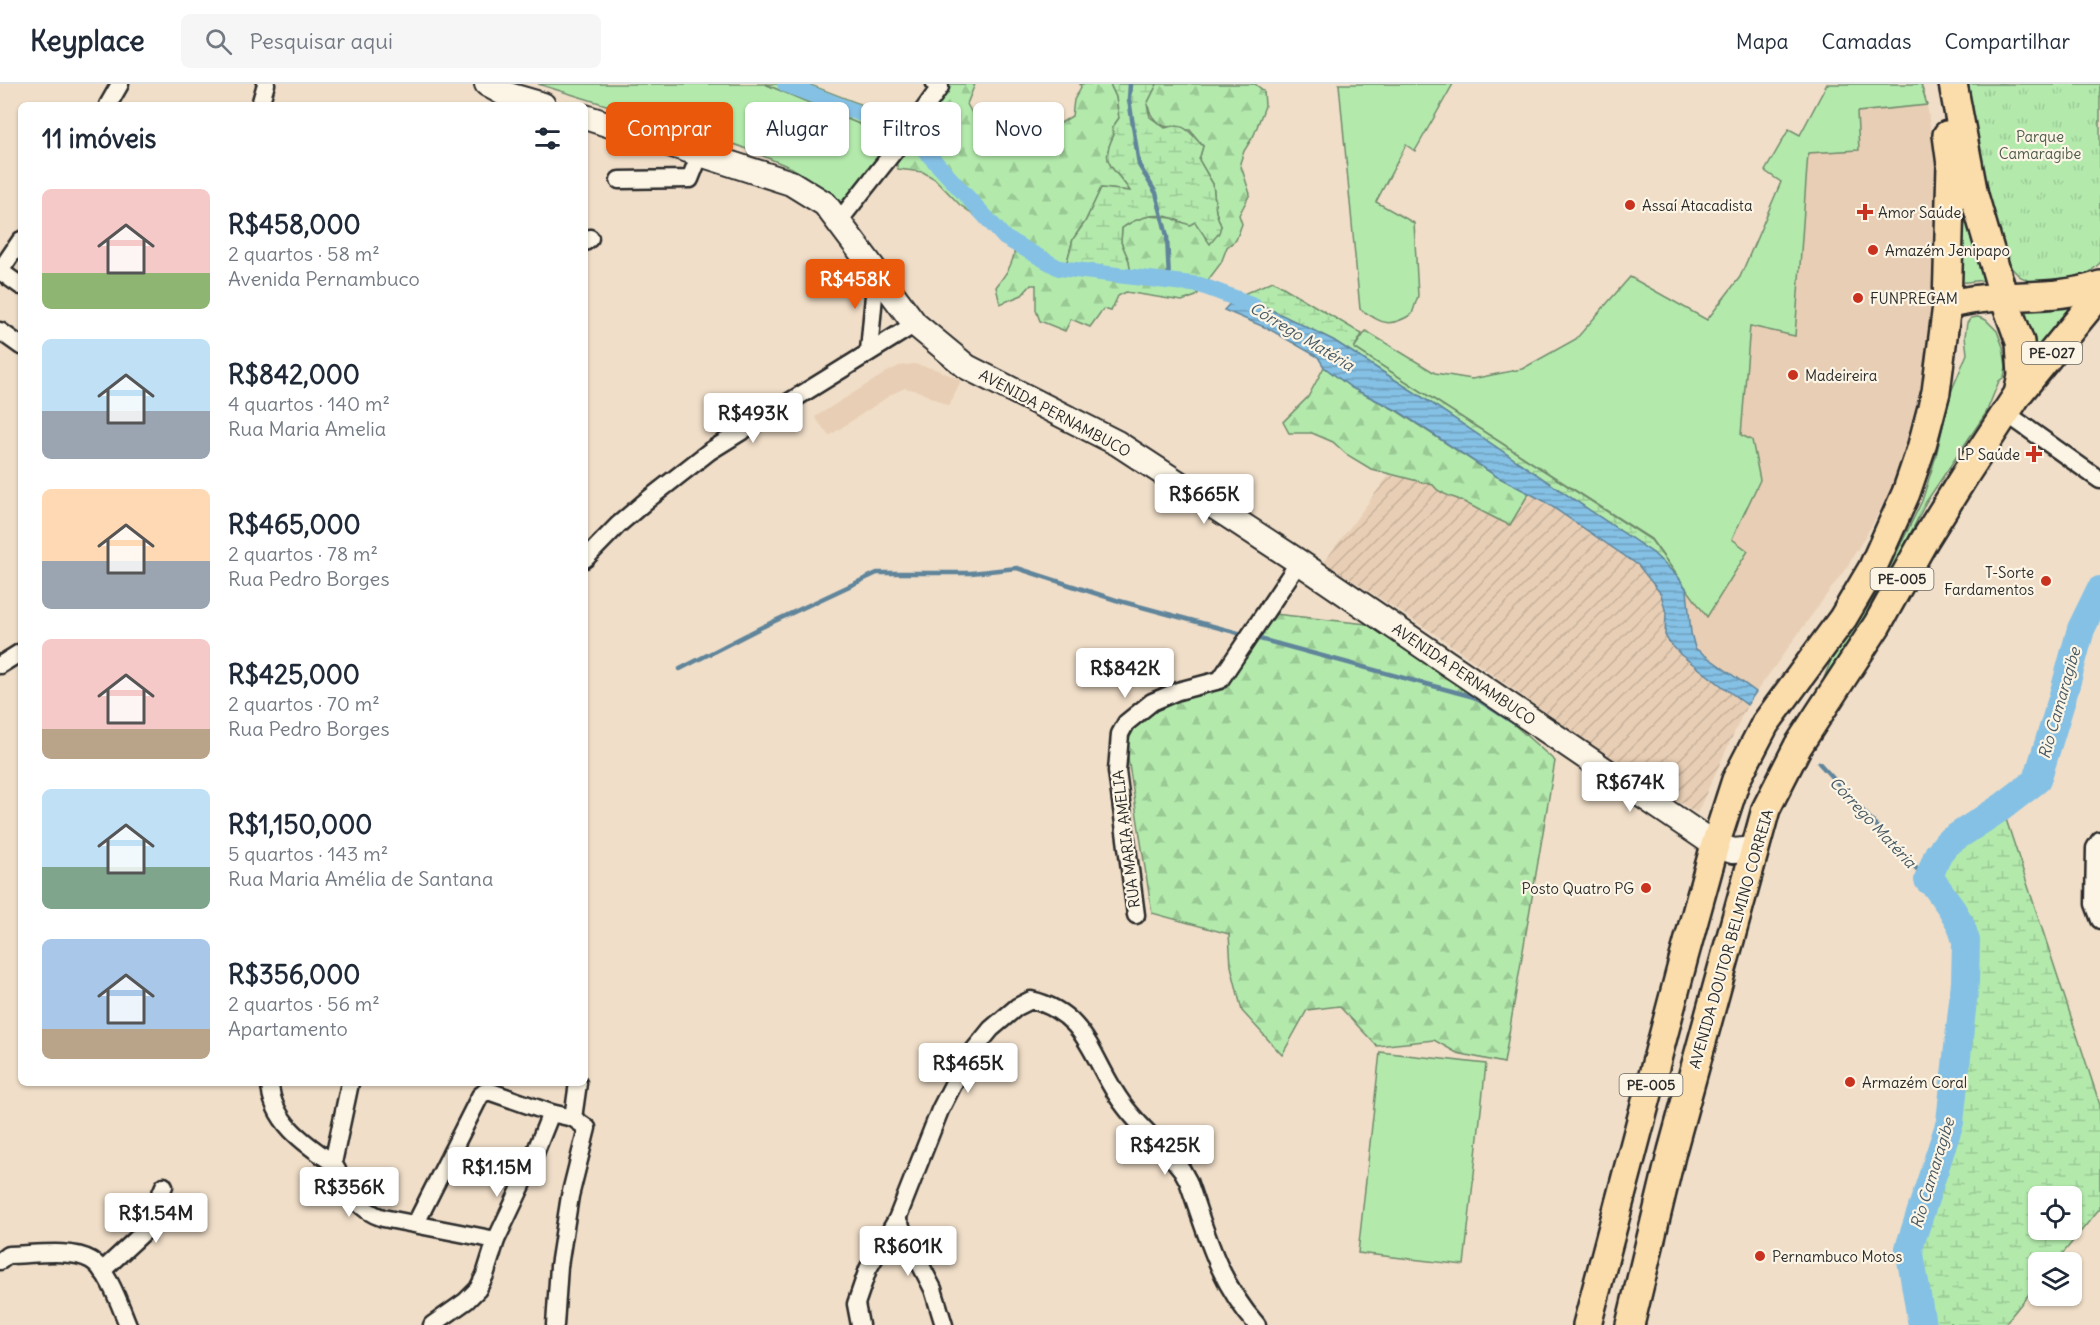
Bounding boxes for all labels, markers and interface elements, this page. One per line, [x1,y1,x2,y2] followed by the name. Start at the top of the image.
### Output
[181,14,601,68] search box
[30,23,145,59] text: Keyplace
[202,25,235,58] icon: search
[250,27,393,55] text: Pesquisar aqui
[1736,28,1789,55] text: Mapa
[1822,28,1911,55] text: Camadas
[1944,28,2070,55] text: Compartilhar
[606,102,733,156] chip: Comprar
[745,102,849,156] chip: Alugar
[861,102,961,156] chip: Filtros
[973,102,1064,156] chip: Novo
[42,122,156,155] text: 11 imóveis
[531,122,564,155] icon: filters
[1999,127,2081,163] park label: Parque Camaragibe
[1642,196,1753,215] place label: Assaí Atacadista
[1623,198,1637,212] marker: Assaí Atacadista
[1856,203,1874,221] marker: Amor Saúde
[1878,203,1961,222] place label: Amor Saúde
[228,208,361,241] text: R$458,000
[90,213,162,285] icon: home
[228,241,380,266] text: 2 quartos · 58 m²
[1885,241,2010,260] place label: Amazém Jenipapo
[1866,243,1880,257] marker: Amazém Jenipapo
[806,259,904,310] pin: R$458K
[228,266,420,291] text: Avenida Pernambuco
[820,266,890,291] text: R$458K
[1870,289,1958,308] place label: FUNPRECAM
[1851,291,1865,305] marker: FUNPRECAM
[1247,297,1358,375] water label: Córrego Matéria
[2022,342,2082,364] road number: PE-027
[228,358,360,391] text: R$842,000
[90,363,162,435] icon: home
[976,365,1134,461] street label: AVENIDA PERNAMBUCO
[1805,366,1878,385] place label: Madeireira
[1786,368,1800,382] marker: Madeireira
[228,391,390,416] text: 4 quartos · 140 m²
[704,393,802,444] pin: R$493K
[718,400,788,425] text: R$493K
[228,416,386,441] text: Rua Maria Amelia
[1957,445,2020,464] place label: LP Saúde
[2025,445,2043,463] marker: LP Saúde
[1155,474,1253,525] pin: R$665K
[1169,481,1239,506] text: R$665K
[228,508,361,541] text: R$465,000
[90,513,162,585] icon: home
[228,541,378,566] text: 2 quartos · 78 m²
[1944,563,2034,599] place label: T-Sorte Fardamentos
[228,566,389,591] text: Rua Pedro Borges
[1870,568,1934,590] road number: PE-005
[2039,574,2053,588] marker: T-Sorte Fardamentos
[1389,619,1539,729] street label: AVENIDA PERNAMBUCO
[2034,644,2085,761] water label: Rio Camaragibe
[1076,648,1174,699] pin: R$842K
[1090,655,1160,680] text: R$842K
[228,658,360,691] text: R$425,000
[90,663,162,735] icon: home
[228,691,380,716] text: 2 quartos · 70 m²
[228,716,389,741] text: Rua Pedro Borges
[1581,762,1679,813] pin: R$674K
[1108,768,1144,909] street label: RUA MARIA AMELIA
[1596,769,1664,794] text: R$674K
[1826,772,1921,872] water label: Córrego Matéria
[1685,807,1777,1071] street label: AVENIDA DOUTOR BELMINO CORREIA
[228,808,372,841] text: R$1,150,000
[90,813,162,885] icon: home
[228,841,388,866] text: 5 quartos · 143 m²
[228,866,493,891] text: Rua Maria Amélia de Santana
[1522,879,1634,898] place label: Posto Quatro PG
[1639,881,1653,895] marker: Posto Quatro PG
[228,958,360,991] text: R$356,000
[90,963,162,1035] icon: home
[228,991,380,1016] text: 2 quartos · 56 m²
[228,1016,348,1041] text: Apartamento
[919,1043,1017,1094] pin: R$465K
[933,1050,1003,1075] text: R$465K
[1862,1073,1967,1092] place label: Armazém Coral
[1620,1074,1682,1096] road number: PE-005
[1843,1075,1857,1089] marker: Armazém Coral
[1906,1114,1959,1231] water label: Rio Camaragibe
[1116,1125,1214,1176] pin: R$425K
[1130,1132,1200,1157] text: R$425K
[442,1147,552,1198] pin: R$1.15M
[462,1154,532,1179] text: R$1.15M
[300,1167,398,1218] pin: R$356K
[314,1174,384,1199] text: R$356K
[2028,1186,2082,1306] map controls
[2028,1186,2082,1240] button: locate
[101,1193,211,1244] pin: R$1.54M
[119,1200,193,1225] text: R$1.54M
[859,1226,957,1277] pin: R$601K
[874,1233,942,1258] text: R$601K
[1772,1247,1902,1266] place label: Pernambuco Motos
[1753,1249,1767,1263] marker: Pernambuco Motos
[2028,1252,2082,1306] button: layers

